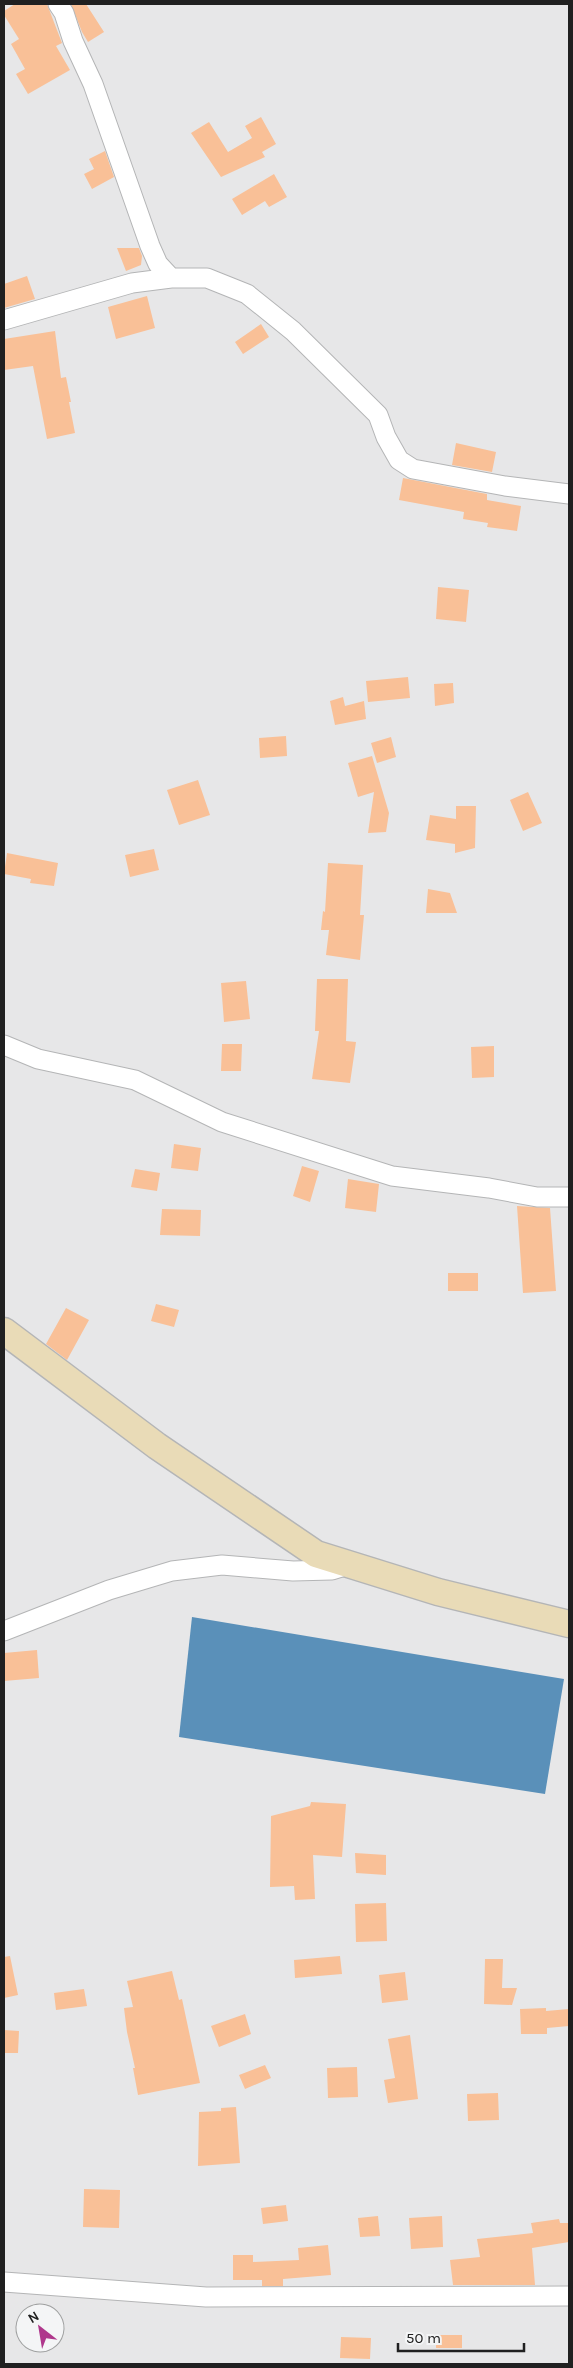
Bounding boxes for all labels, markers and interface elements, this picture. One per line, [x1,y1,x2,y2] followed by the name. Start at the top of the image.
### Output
[15,2303,65,2353] north arrow
[25,2307,42,2327] text: N
[398,2320,524,2352] scale bar
[406,2329,441,2347] text: 50 m

